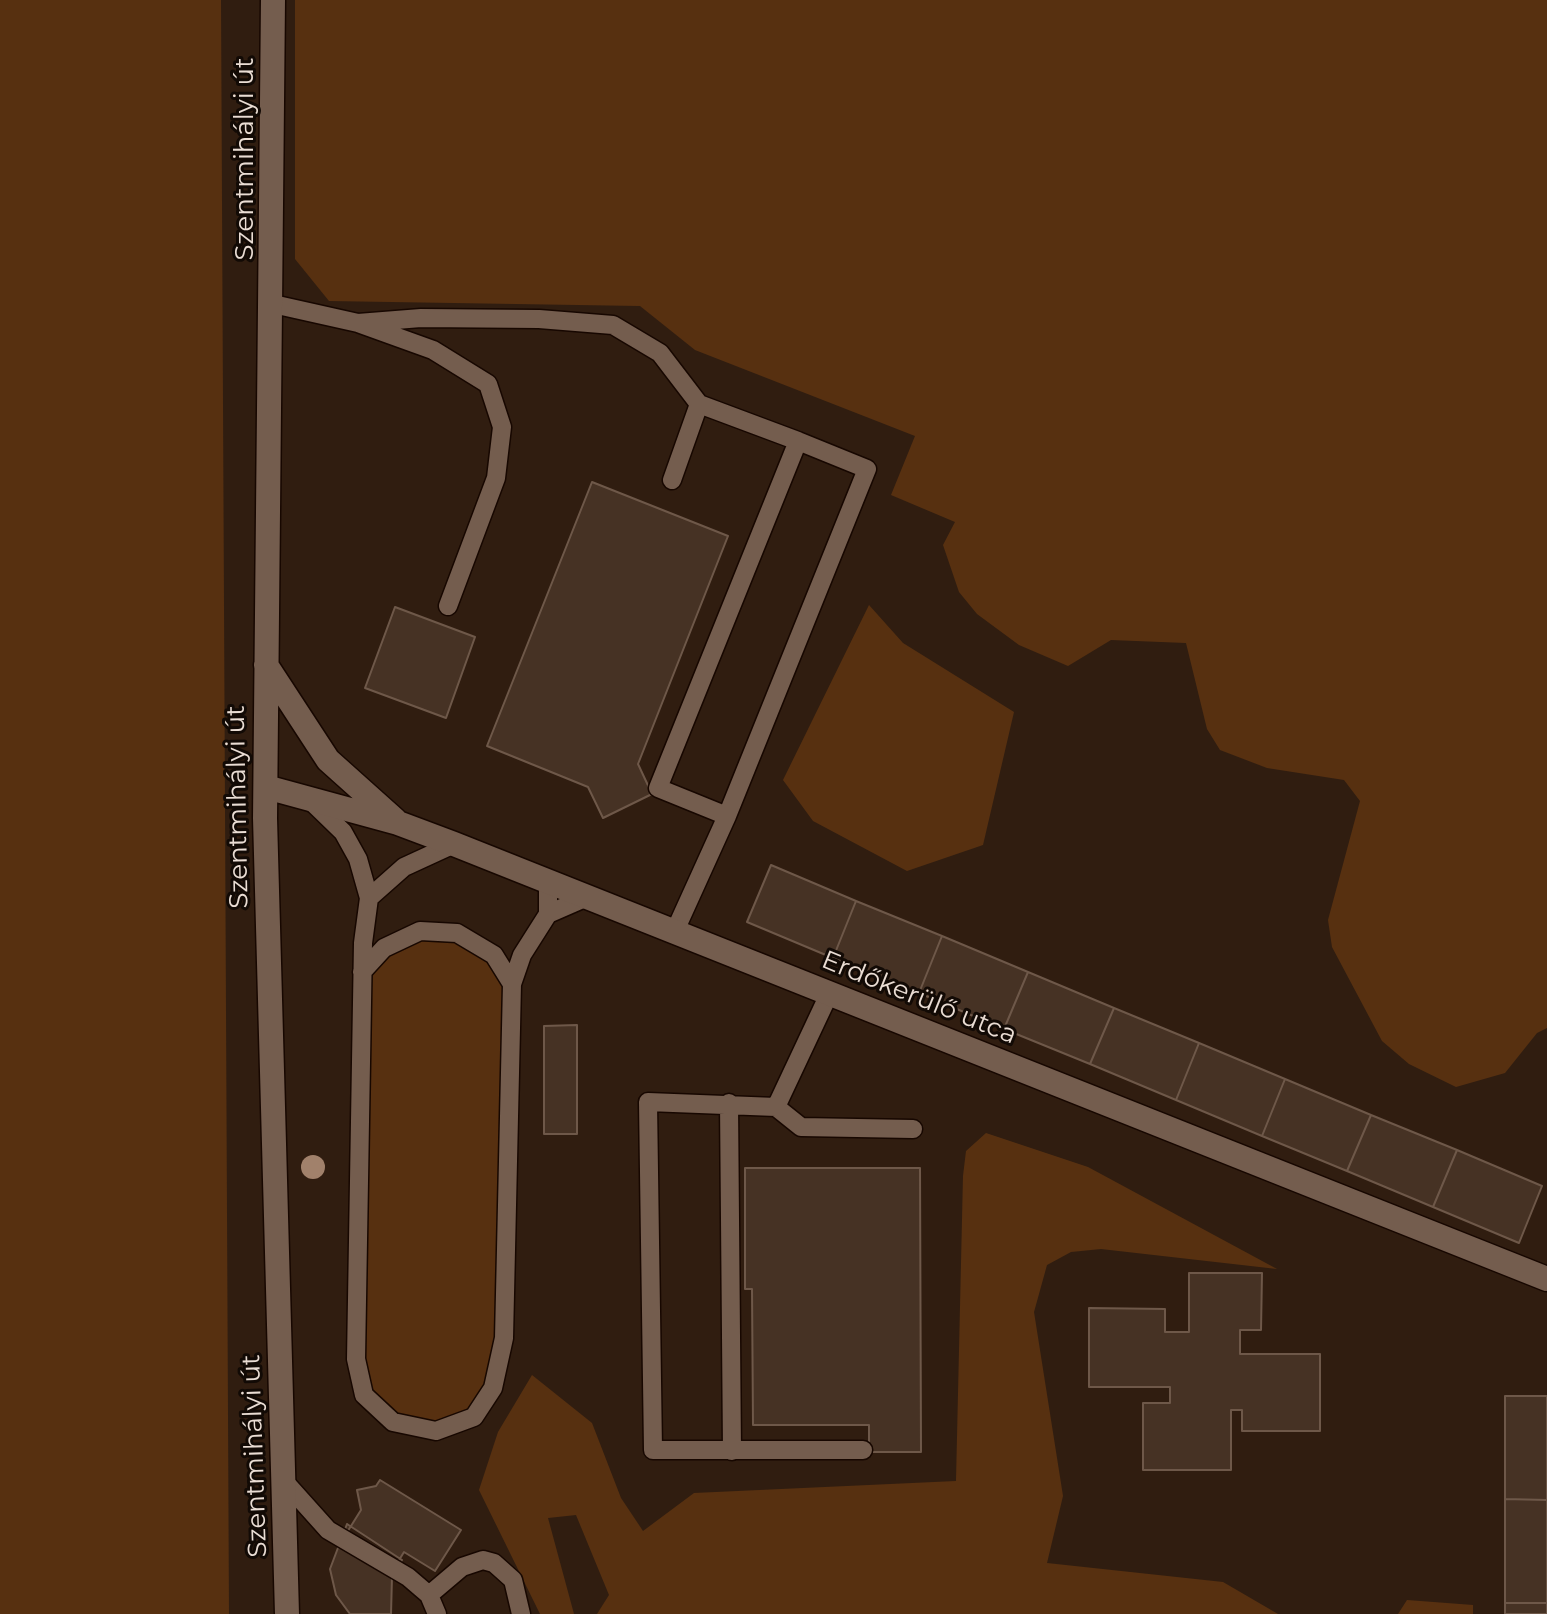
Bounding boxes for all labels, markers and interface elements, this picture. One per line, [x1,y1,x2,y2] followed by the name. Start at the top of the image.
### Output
[229,57,261,261] street label: Szentmihályi út
[221,705,255,909] street label: Szentmihályi út
[817,945,1021,1051] street label: Erdőkerülő utca
[236,1354,274,1558] street label: Szentmihályi út

